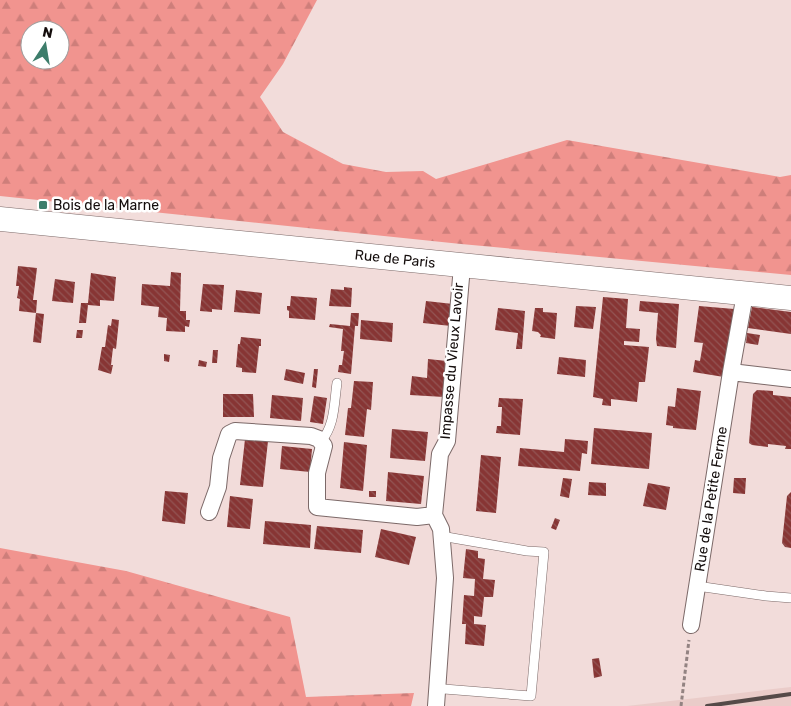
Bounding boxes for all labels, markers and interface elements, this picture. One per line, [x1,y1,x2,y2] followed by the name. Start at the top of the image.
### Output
[20,20,70,70] north arrow
[41,23,54,42] text: N
[53,197,159,214] place label: Bois de la Marne
[37,199,49,211] marker: Bois de la Marne
[354,246,436,272] street label: Rue de Paris
[437,281,467,440] street label: Impasse du Vieux Lavoir
[691,425,731,573] street label: Rue de la Petite Ferme

